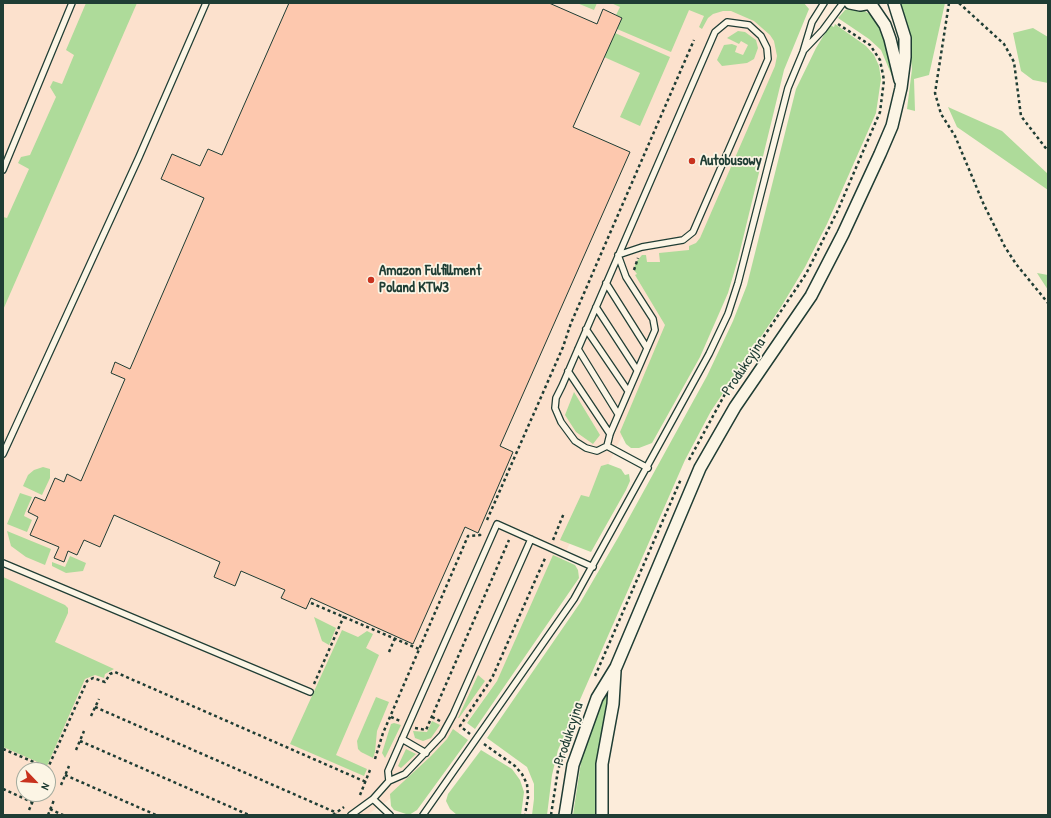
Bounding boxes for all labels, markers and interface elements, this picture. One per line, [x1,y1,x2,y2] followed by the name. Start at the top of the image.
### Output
[700,152,762,170] place label: Autobusowy
[687,156,697,166] marker: Autobusowy
[379,262,481,297] place label: Amazon Fulfillment Poland KTW3
[366,275,376,285] marker: Amazon Fulfillment Poland KTW3
[718,335,770,399] street label: Produkcyjna
[550,700,588,768] street label: Produkcyjna
[16,762,56,802] north arrow
[38,781,54,792] text: N

